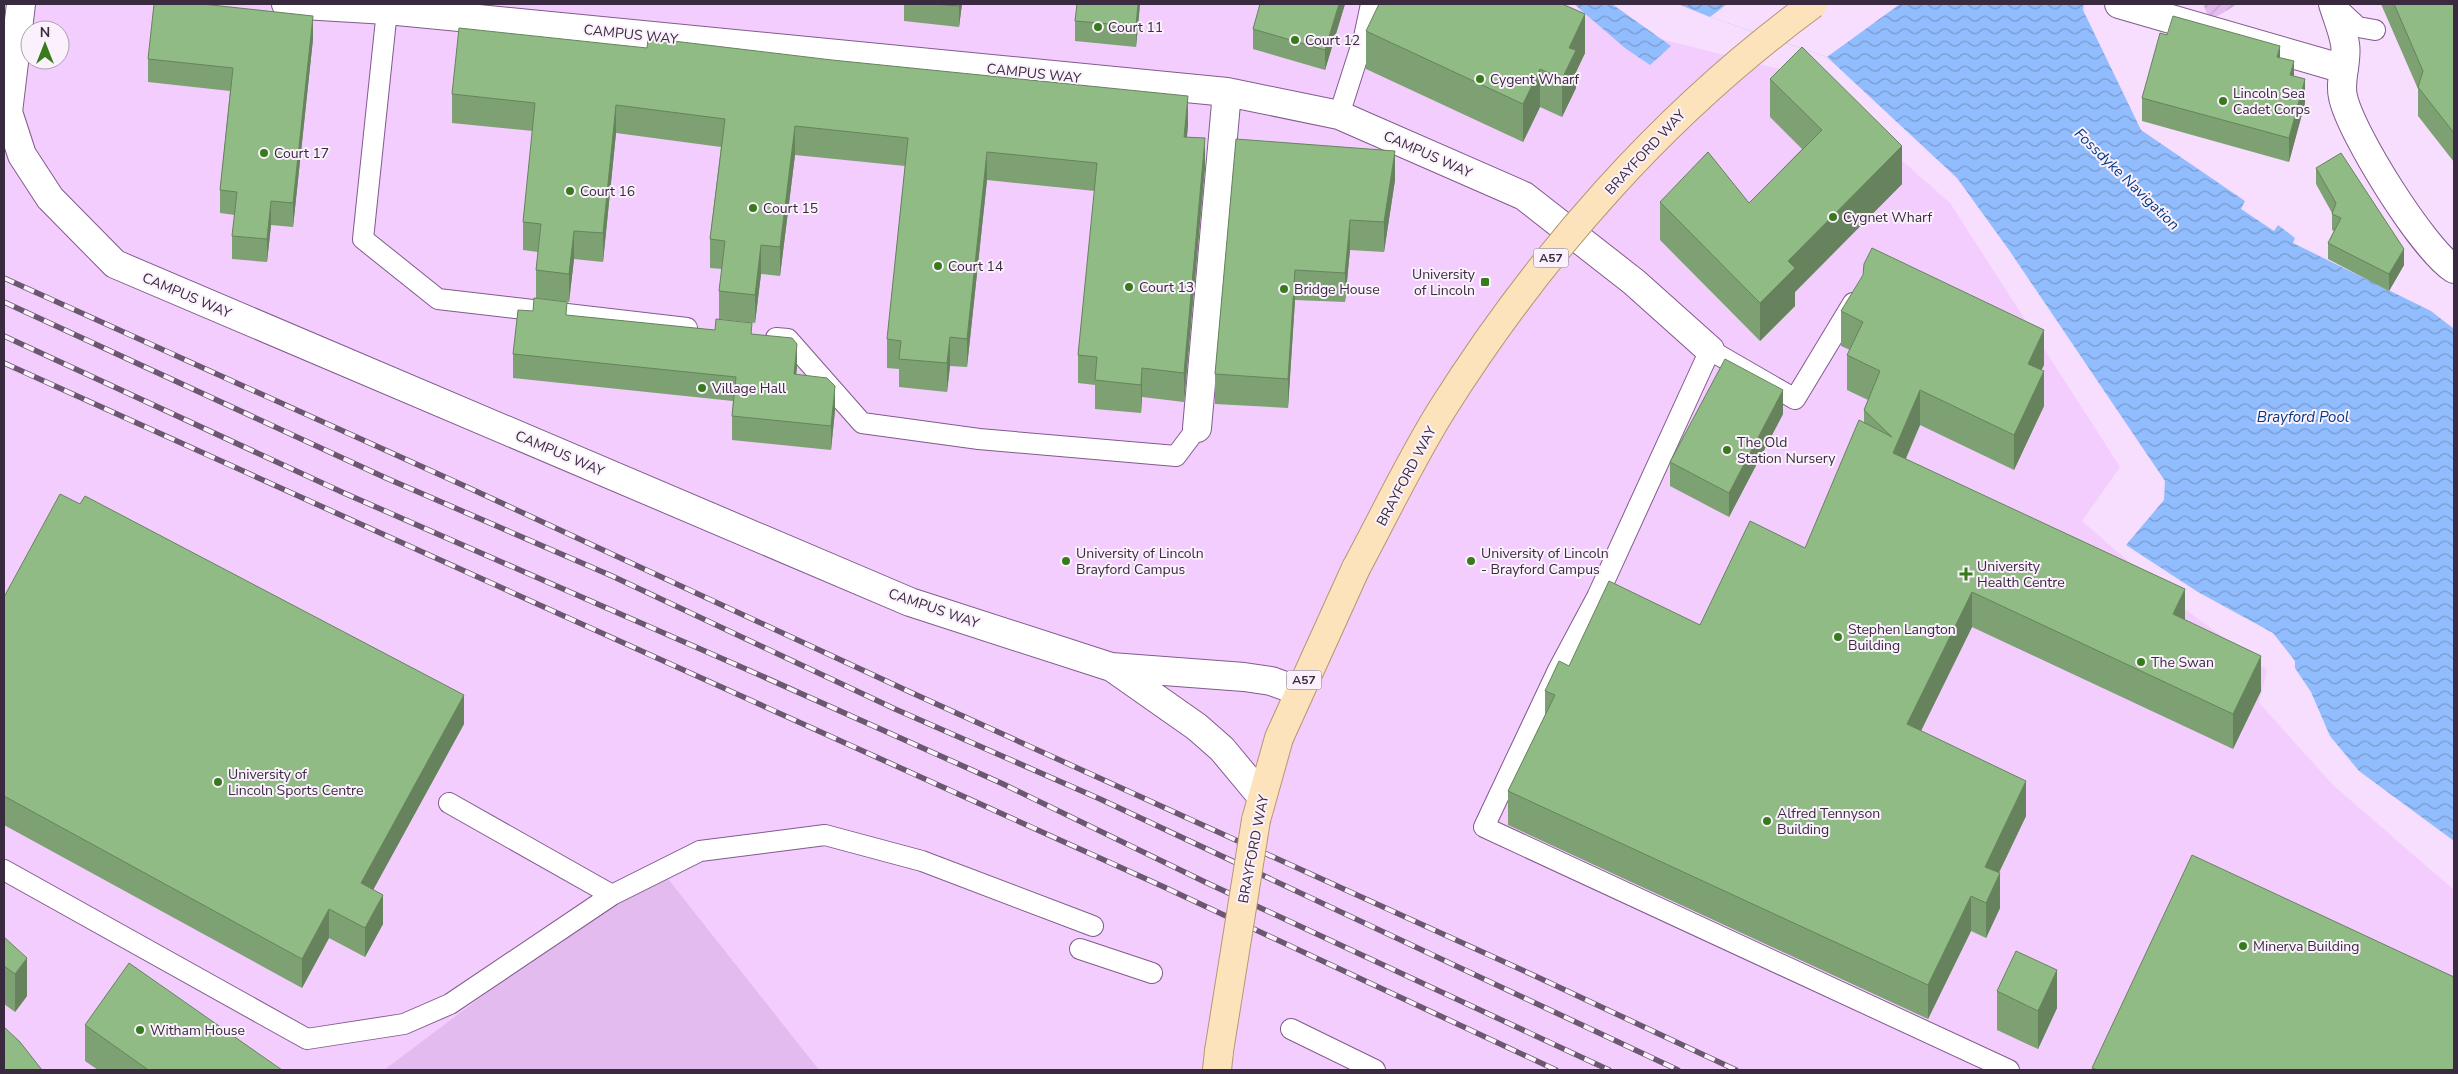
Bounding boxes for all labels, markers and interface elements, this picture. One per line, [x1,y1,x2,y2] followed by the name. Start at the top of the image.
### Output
[1108,18,1163,37] place label: Court 11
[20,20,70,70] north arrow
[583,20,680,49] street label: CAMPUS WAY
[1092,21,1104,33] marker: Court 11
[40,23,50,42] text: N
[1305,31,1360,50] place label: Court 12
[1289,34,1301,46] marker: Court 12
[986,59,1083,88] street label: CAMPUS WAY
[1490,70,1579,89] place label: Cygent Wharf
[1474,73,1486,85] marker: Cygent Wharf
[2233,84,2311,119] place label: Lincoln Sea Cadet Corps
[2217,95,2229,107] marker: Lincoln Sea Cadet Corps
[1601,105,1690,199] street label: BRAYFORD WAY
[2070,124,2184,234] water label: Fossdyke Navigation
[1381,126,1476,183] street label: CAMPUS WAY
[274,144,329,163] place label: Court 17
[258,147,270,159] marker: Court 17
[580,182,635,201] place label: Court 16
[564,185,576,197] marker: Court 16
[763,199,818,218] place label: Court 15
[747,202,759,214] marker: Court 15
[1843,208,1932,227] place label: Cygnet Wharf
[1827,211,1839,223] marker: Cygnet Wharf
[1534,248,1568,268] road number: A57
[948,257,1003,276] place label: Court 14
[932,260,944,272] marker: Court 14
[1412,265,1476,300] place label: University of Lincoln
[139,268,235,323] street label: CAMPUS WAY
[1479,276,1491,288] marker: University of Lincoln
[1139,278,1194,297] place label: Court 13
[1294,280,1380,299] place label: Bridge House
[1123,281,1135,293] marker: Court 13
[1278,283,1290,295] marker: Bridge House
[711,379,787,398] place label: Village Hall
[696,382,708,394] marker: Village Hall
[2257,407,2349,427] water label: Brayford Pool
[1372,422,1441,529] street label: BRAYFORD WAY
[512,426,608,481] street label: CAMPUS WAY
[1737,433,1836,468] place label: The Old Station Nursery
[1721,444,1733,456] marker: The Old Station Nursery
[1076,544,1204,579] place label: University of Lincoln Brayford Campus
[1481,544,1609,579] place label: University of Lincoln - Brayford Campus
[1060,555,1072,567] marker: University of Lincoln Brayford Campus
[1465,555,1477,567] marker: University of Lincoln - Brayford Campus
[1977,557,2065,592] place label: University Health Centre
[1959,567,1973,581] marker: University Health Centre
[886,584,982,633] street label: CAMPUS WAY
[1848,620,1956,655] place label: Stephen Langton Building
[1832,631,1844,643] marker: Stephen Langton Building
[2151,653,2214,672] place label: The Swan
[2135,656,2147,668] marker: The Swan
[1286,670,1322,690] road number: A57
[228,765,363,800] place label: University of Lincoln Sports Centre
[212,776,224,788] marker: University of Lincoln Sports Centre
[1234,792,1273,905] street label: BRAYFORD WAY
[1777,804,1880,839] place label: Alfred Tennyson Building
[1761,815,1773,827] marker: Alfred Tennyson Building
[2253,937,2359,956] place label: Minerva Building
[2237,940,2249,952] marker: Minerva Building
[150,1021,245,1040] place label: Witham House
[134,1024,146,1036] marker: Witham House

